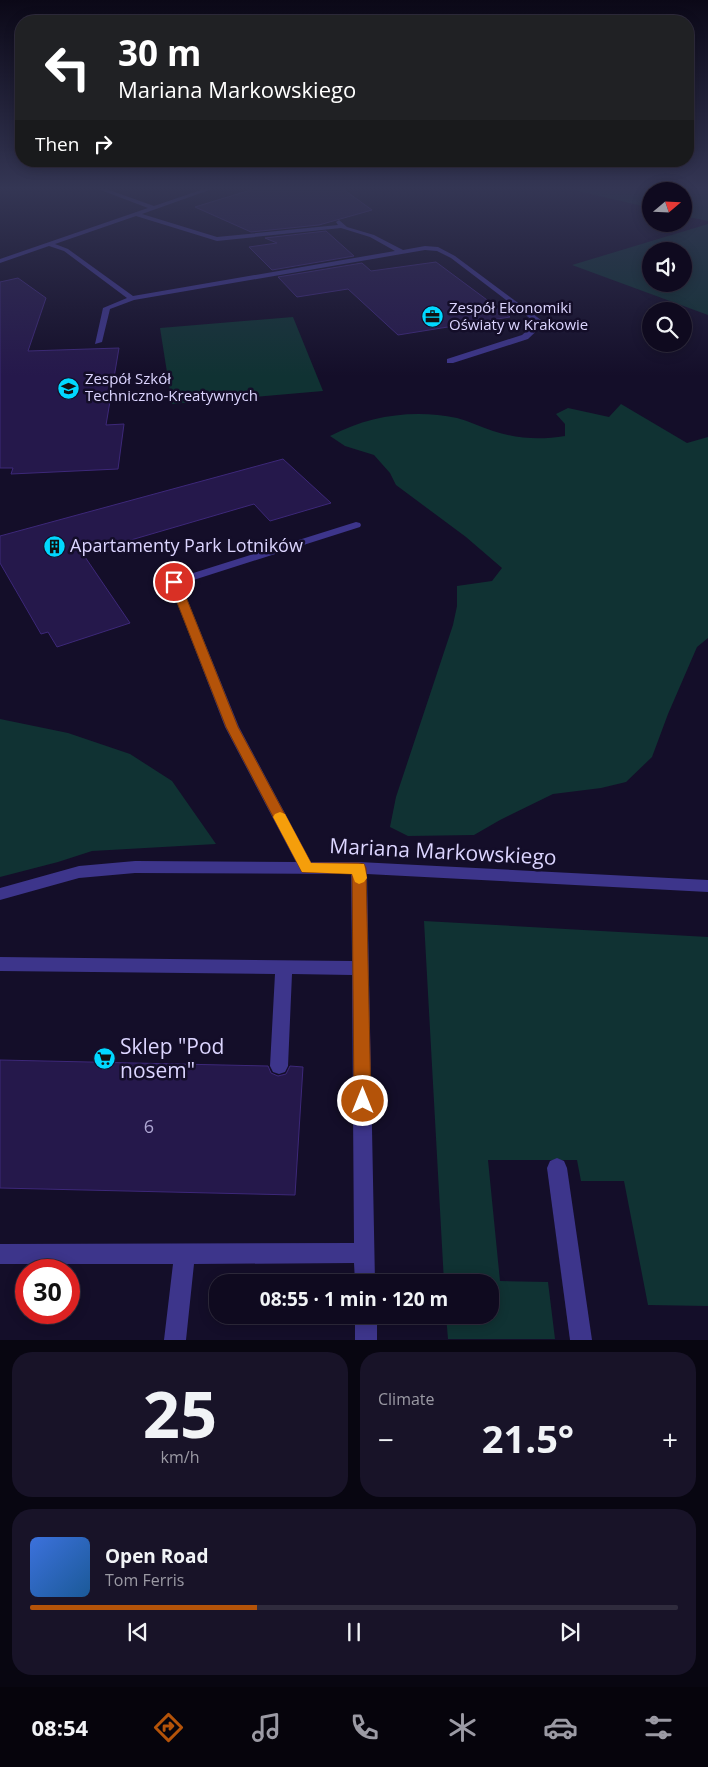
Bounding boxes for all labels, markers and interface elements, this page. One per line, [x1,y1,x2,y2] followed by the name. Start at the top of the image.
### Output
[118,29,201,76] text: 30 m
[35,35,100,100] icon: left
[118,74,356,104] text: Mariana Markowskiego
[89,130,117,158] icon: right
[35,131,79,157] text: Then
[642,182,692,232] north arrow
[642,182,692,352] map controls
[642,242,692,292] button: sound
[449,297,588,334] place label: Zespół Ekonomiki Oświaty w Krakowie
[642,302,692,352] button: search
[421,305,445,329] office icon: Zespół Ekonomiki Oświaty w Krakowie
[85,368,258,405] place label: Zespół Szkół Techniczno-Kreatywnych
[57,376,81,400] school or university icon: Zespół Szkół Techniczno-Kreatywnych
[70,533,303,557] place label: Apartamenty Park Lotników
[42,534,66,558] building icon: Apartamenty Park Lotników
[153,561,195,603] pin
[160,568,188,596] icon: arrive
[329,831,557,871] street label: Mariana Markowskiego
[120,1032,224,1084] place label: Sklep "Pod nosem"
[92,1047,116,1071] supermarket icon: Sklep "Pod nosem"
[336,1074,388,1126] position arrow
[144,1114,154,1138] house number: 6
[15,1259,80,1324] speed limit sign: 30
[260,1286,448,1312] text: 08:55 · 1 min · 120 m
[143,1369,217,1457] text: 25
[378,1388,435,1410] text: Climate
[482,1412,574,1464] text: 21.5°
[378,1420,394,1458] text: −
[662,1420,678,1458] text: +
[161,1446,199,1468] text: km/h
[105,1543,209,1569] text: Open Road
[105,1569,184,1591] text: Tom Ferris
[124,1618,152,1646] icon: previous
[340,1618,368,1646] icon: pause
[556,1618,584,1646] icon: next
[151,1710,186,1745] icon: directions
[249,1710,284,1745] icon: music
[347,1710,382,1745] icon: phone
[445,1710,480,1745] icon: climate
[543,1710,578,1745] icon: car
[641,1710,676,1745] icon: filters
[32,1712,88,1742] text: 08:54

